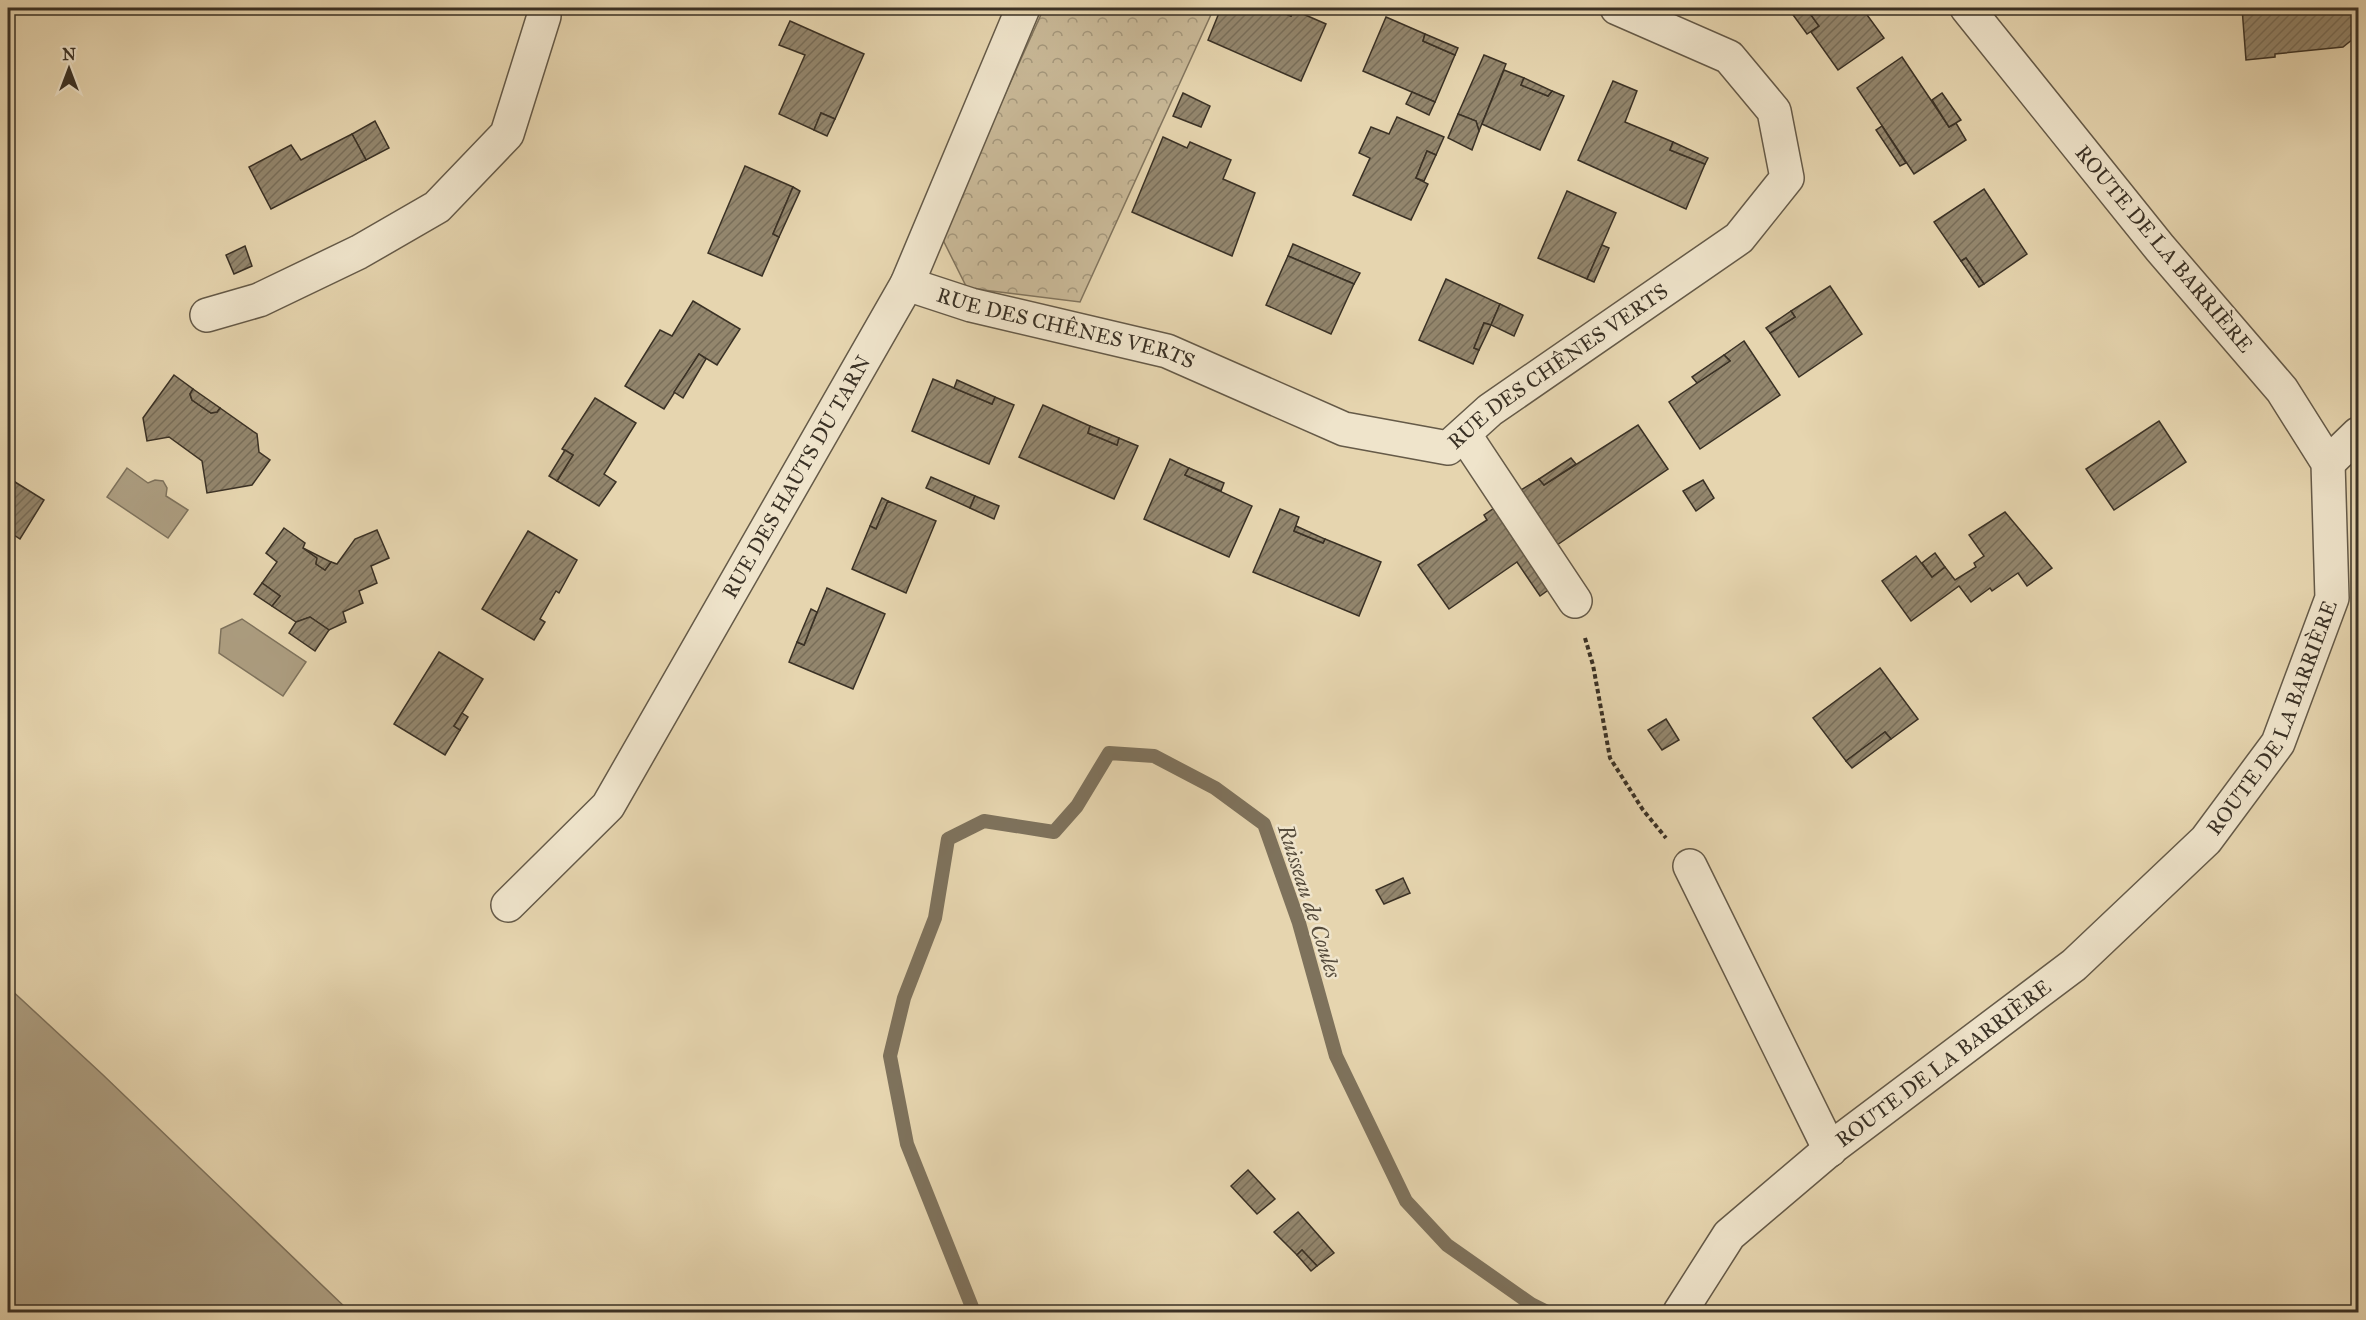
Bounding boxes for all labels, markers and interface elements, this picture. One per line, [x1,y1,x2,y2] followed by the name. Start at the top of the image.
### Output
[39,39,99,99] north arrow
[62,45,76,64] text: N
[2070,139,2259,358] street label: ROUTE DE LA BARRIÈRE
[1442,278,1673,455] street label: RUE DES CHÊNES VERTS
[933,282,1199,375] street label: RUE DES CHÊNES VERTS
[717,351,876,603] street label: RUE DES HAUTS DU TARN
[2201,597,2343,840] street label: ROUTE DE LA BARRIÈRE
[1272,820,1347,982] water label: Ruisseau de Coules
[1831,974,2056,1153] street label: ROUTE DE LA BARRIÈRE

